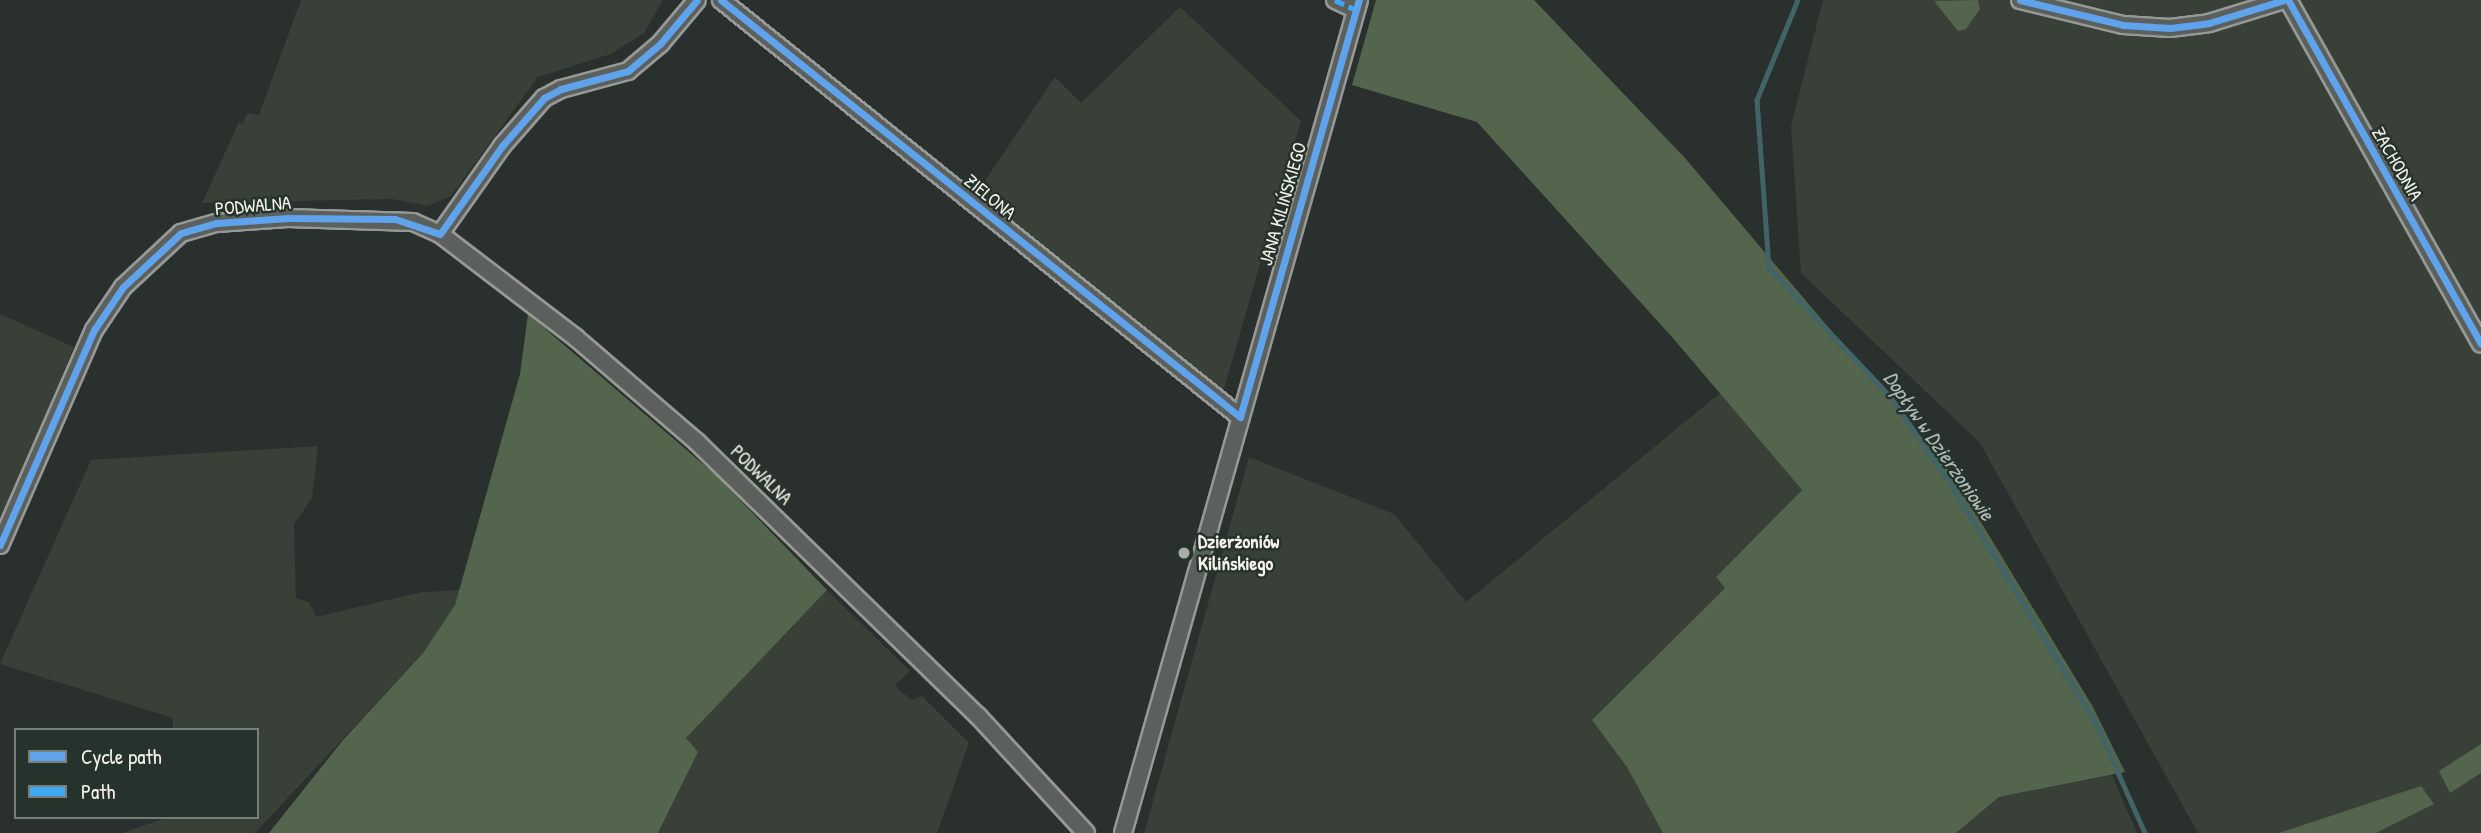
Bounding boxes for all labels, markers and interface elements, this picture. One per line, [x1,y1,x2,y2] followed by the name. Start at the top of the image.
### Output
[2367,123,2427,205] street label: ZACHODNIA
[1254,140,1312,268] street label: JANA KILIŃSKIEGO
[960,169,1020,225] street label: ZIELONA
[214,191,292,221] street label: PODWALNA
[1878,367,2000,525] water label: Dopływ w Dzierżoniowie
[726,440,796,510] street label: PODWALNA
[1198,531,1279,575] place label: Dzierżoniów Kilińskiego
[1176,545,1192,561] marker: Dzierżoniów Kilińskiego
[14,728,259,819] legend
[81,742,162,771] text: Cycle path
[81,777,115,806] text: Path

